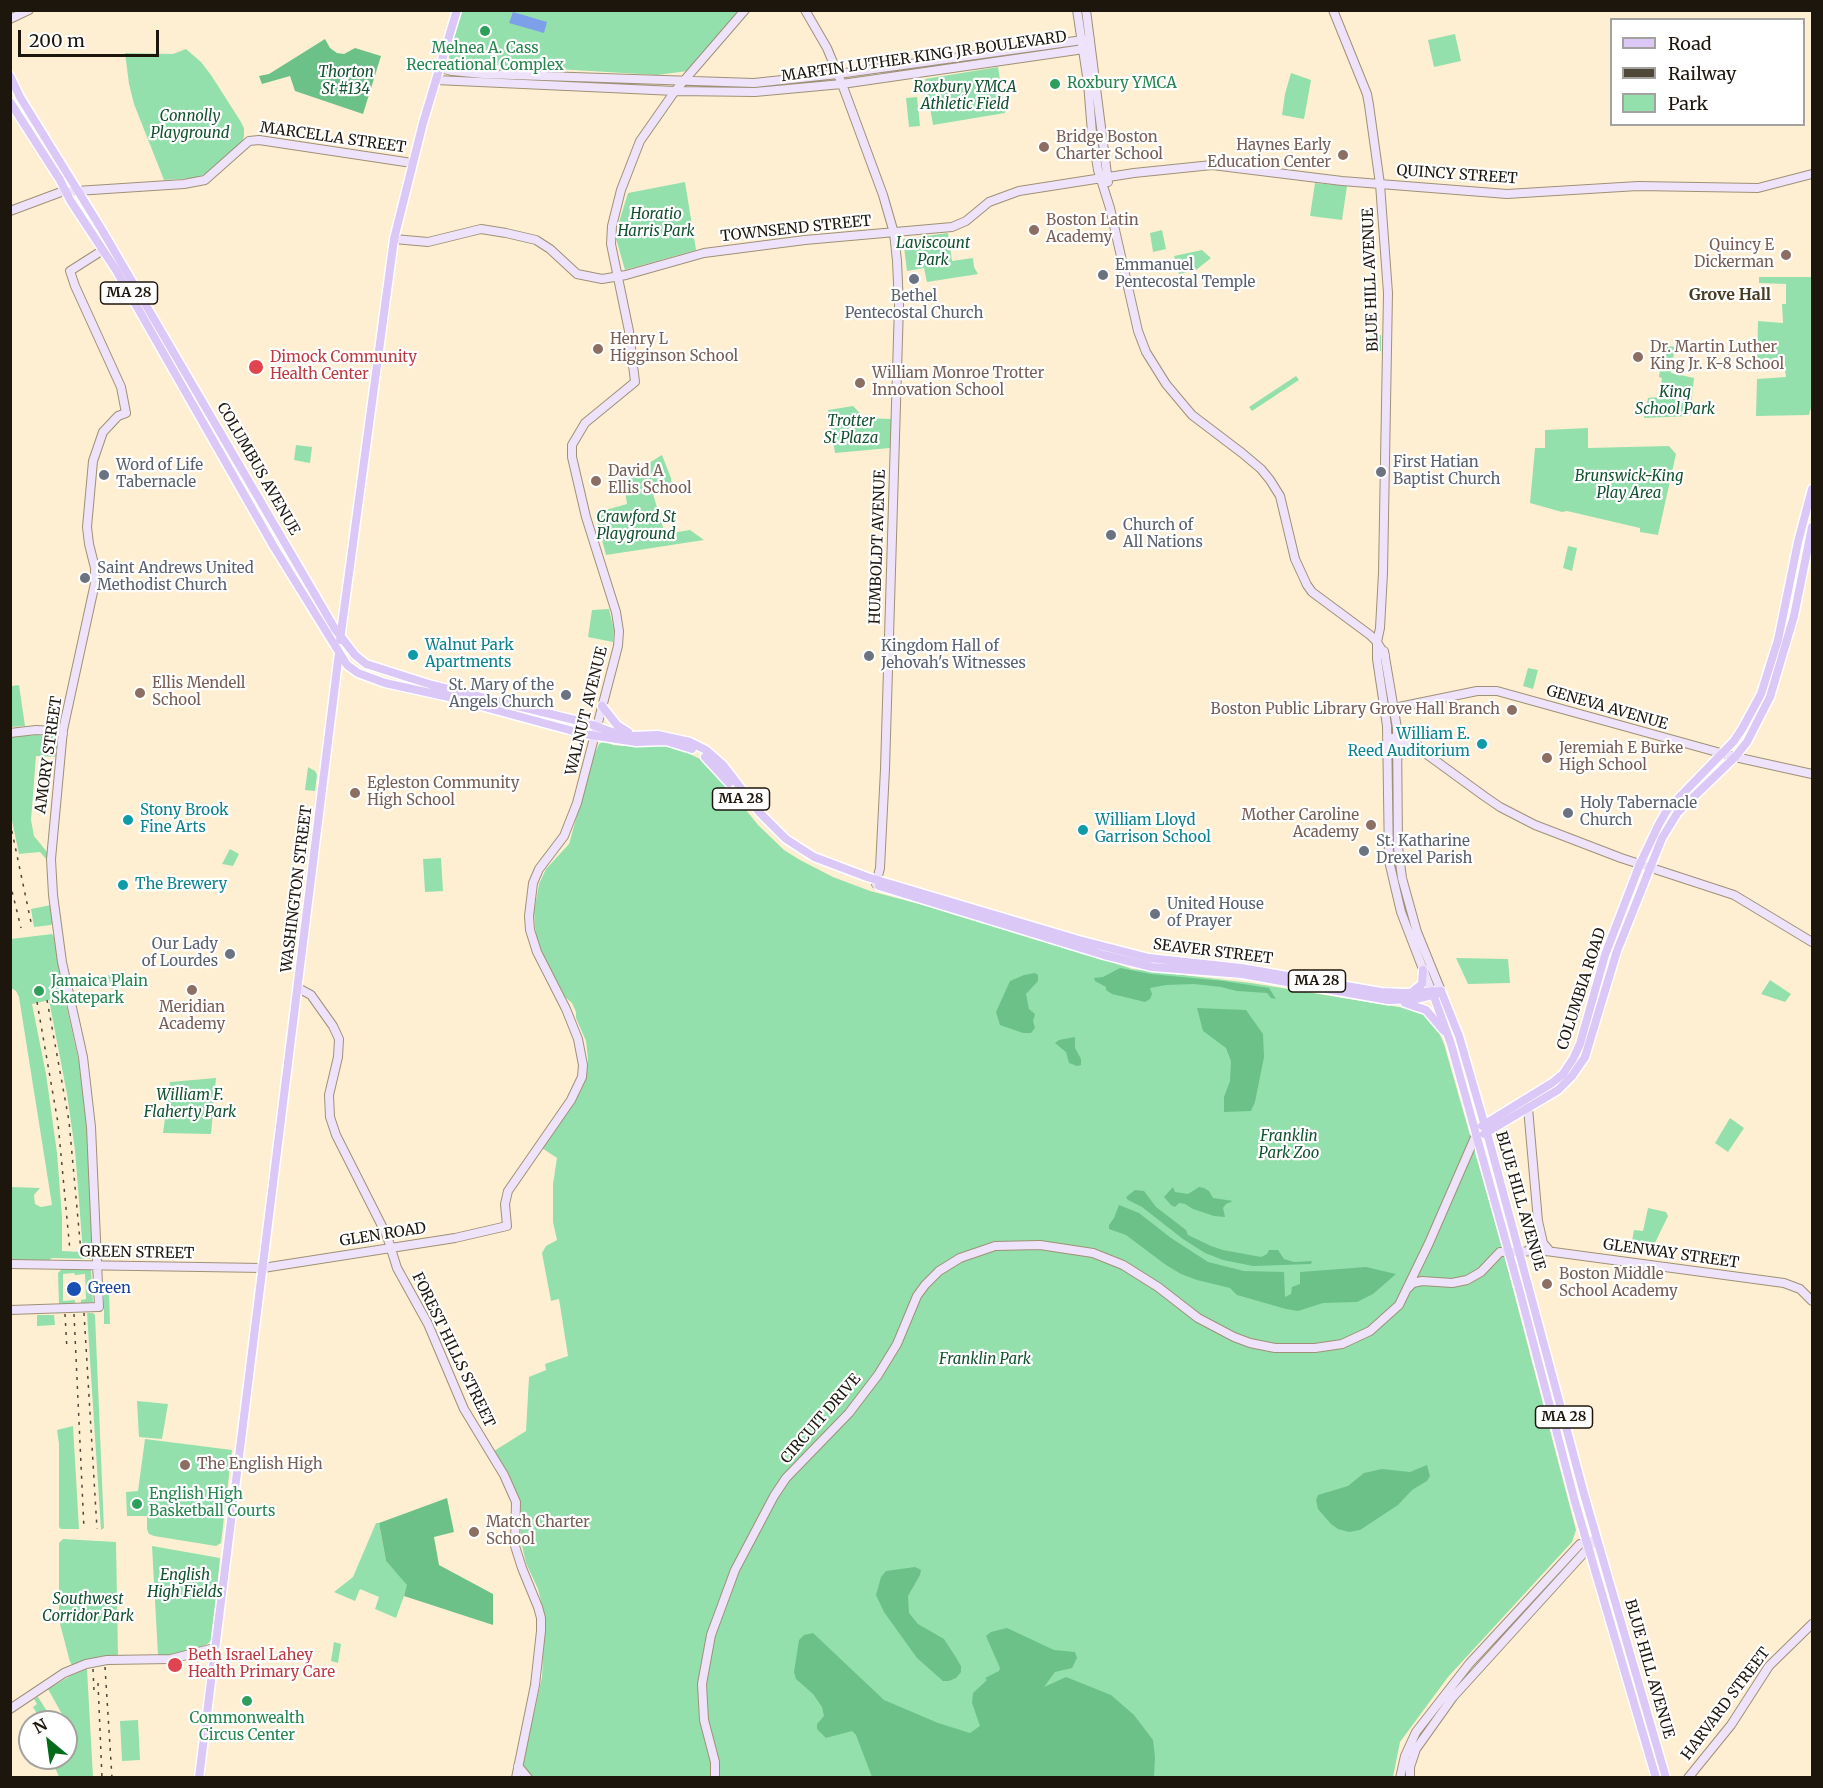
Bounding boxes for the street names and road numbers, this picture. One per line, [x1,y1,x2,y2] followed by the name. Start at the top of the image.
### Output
[780,28,1068,86] street label: MARTIN LUTHER KING JR BOULEVARD
[259,119,407,157] street label: MARCELLA STREET
[1396,162,1518,188] street label: QUINCY STREET
[1359,208,1383,352] street label: BLUE HILL AVENUE
[720,212,872,246] street label: TOWNSEND STREET
[100,282,158,304] road number: MA 28
[213,400,303,538] street label: COLUMBUS AVENUE
[866,469,890,625] street label: HUMBOLDT AVENUE
[562,645,612,777] street label: WALNUT AVENUE
[1544,682,1670,734] street label: GENEVA AVENUE
[32,695,66,815] street label: AMORY STREET
[712,788,770,810] road number: MA 28
[278,804,316,974] street label: WASHINGTON STREET
[1554,926,1610,1052] street label: COLUMBIA ROAD
[1152,936,1274,968] street label: SEAVER STREET
[1288,970,1346,992] road number: MA 28
[1491,1129,1549,1273] street label: BLUE HILL AVENUE
[338,1219,428,1251] street label: GLEN ROAD
[1602,1236,1740,1272] street label: GLENWAY STREET
[80,1243,194,1263] street label: GREEN STREET
[408,1270,498,1430] street label: FOREST HILLS STREET
[777,1370,865,1468] street label: CIRCUIT DRIVE
[1536,1406,1592,1428] road number: MA 28
[1620,1597,1678,1741] street label: BLUE HILL AVENUE
[1678,1644,1774,1764] street label: HARVARD STREET

